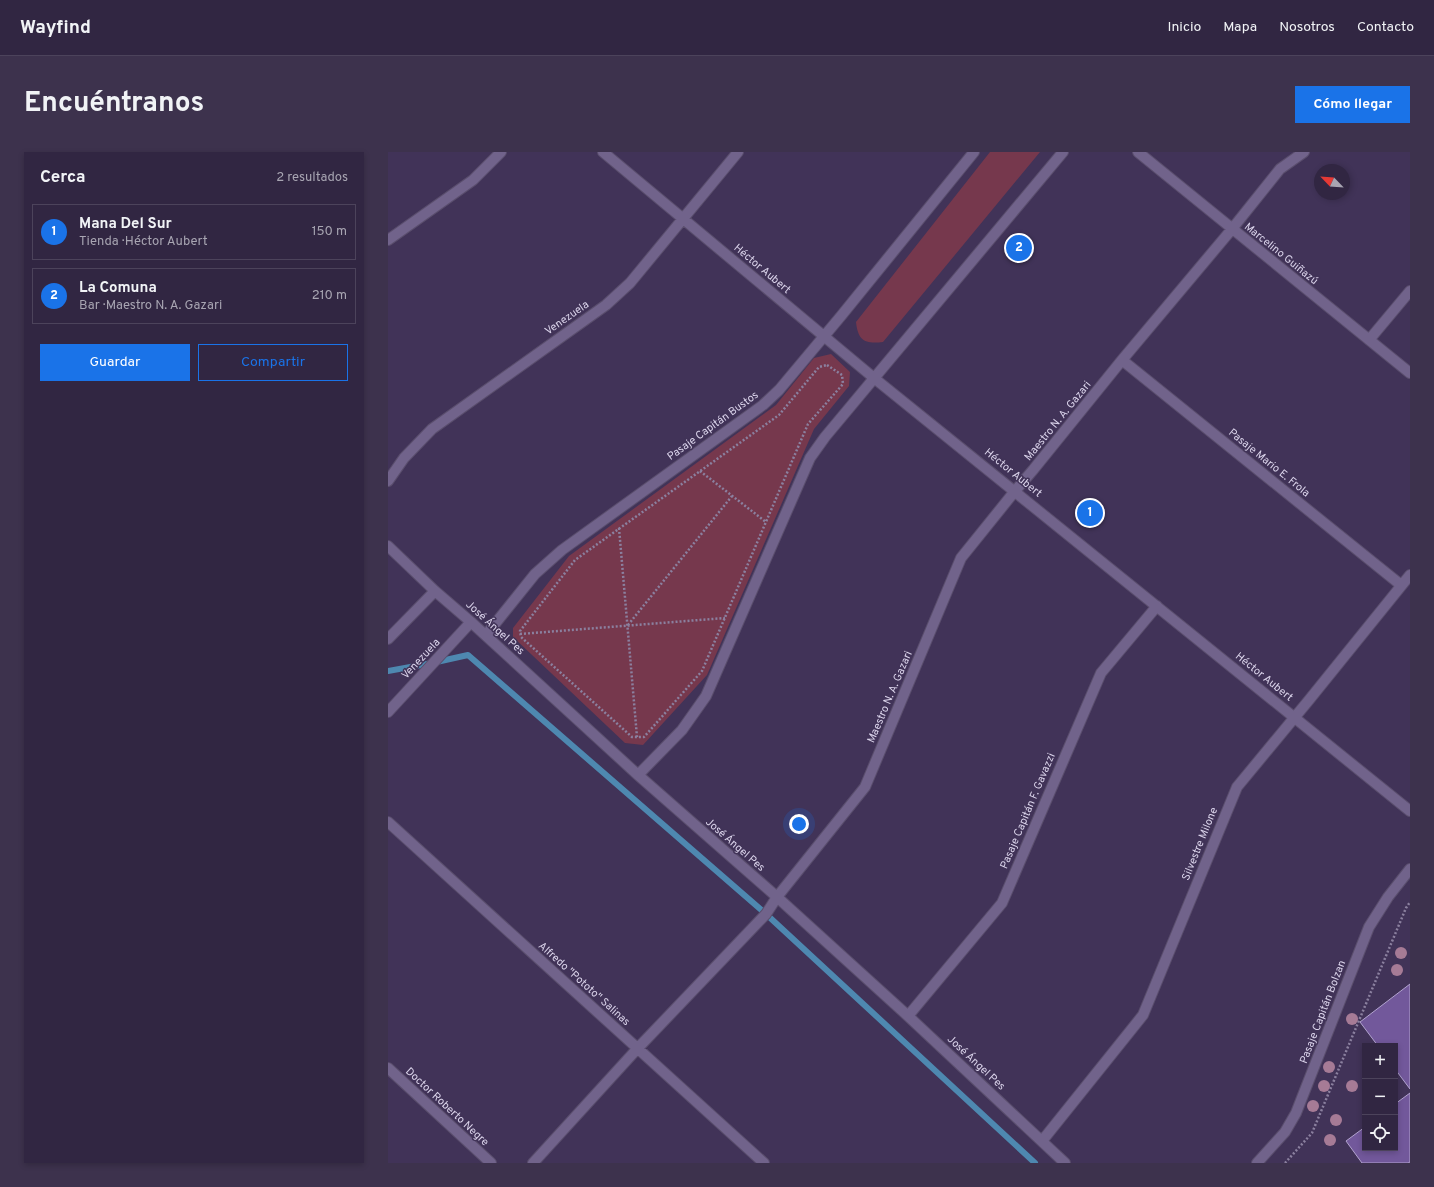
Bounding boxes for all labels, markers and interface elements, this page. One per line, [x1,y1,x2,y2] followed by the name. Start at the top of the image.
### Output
[20,16,91,40] text: Wayfind
[1168,19,1201,36] text: Inicio
[1223,19,1257,36] text: Mapa
[1279,19,1335,36] text: Nosotros
[1357,19,1414,36] text: Contacto
[24,86,204,122] text: Encuéntranos
[1295,86,1410,123] button: Cómo llegar
[1314,164,1350,200] north arrow
[40,167,86,189] text: Cerca
[276,170,348,186] text: 2 resultados
[79,215,172,234] text: Mana Del Sur
[1241,220,1321,288] street label: Marcelino Guiñazú
[51,224,57,240] text: 1
[312,224,347,240] text: 150 m
[1006,233,1032,263] pin: 2
[79,234,208,250] text: Tienda · Héctor Aubert
[731,241,793,297] street label: Héctor Aubert
[79,279,157,298] text: La Comuna
[50,288,58,304] text: 2
[312,288,347,304] text: 210 m
[79,298,222,314] text: Bar · Maestro N. A. Gazari
[542,298,592,338] street label: Venezuela
[40,344,190,381] button: Guardar
[198,344,348,381] button: Compartir
[1022,378,1094,464] street label: Maestro N. A. Gazari
[665,388,761,464] street label: Pasaje Capitán Bustos
[1225,426,1313,500] street label: Pasaje Mario E. Frola
[981,445,1045,501] street label: Héctor Aubert
[1077,498,1103,528] pin: 1
[463,597,528,658] street label: José Ángel Pes
[399,636,444,682] street label: Venezuela
[864,649,916,745] street label: Maestro N. A. Gazari
[1232,649,1296,705] street label: Héctor Aubert
[997,751,1059,871] street label: Pasaje Capitán F. Gavazzi
[1179,805,1221,883] street label: Silvestre Milone
[789,814,809,834] your location
[702,815,768,875] street label: José Ángel Pes
[535,939,633,1029] street label: Alfredo "Pototo" Salinas
[1297,958,1349,1066] street label: Pasaje Capitán Bolzan
[944,1032,1009,1094] street label: José Ángel Pes
[1362,1043,1398,1151] map controls
[1362,1043,1398,1079] button: +
[402,1065,492,1149] street label: Doctor Roberto Negre
[1362,1079,1398,1115] button: −
[1362,1115,1398,1151] button: locate

